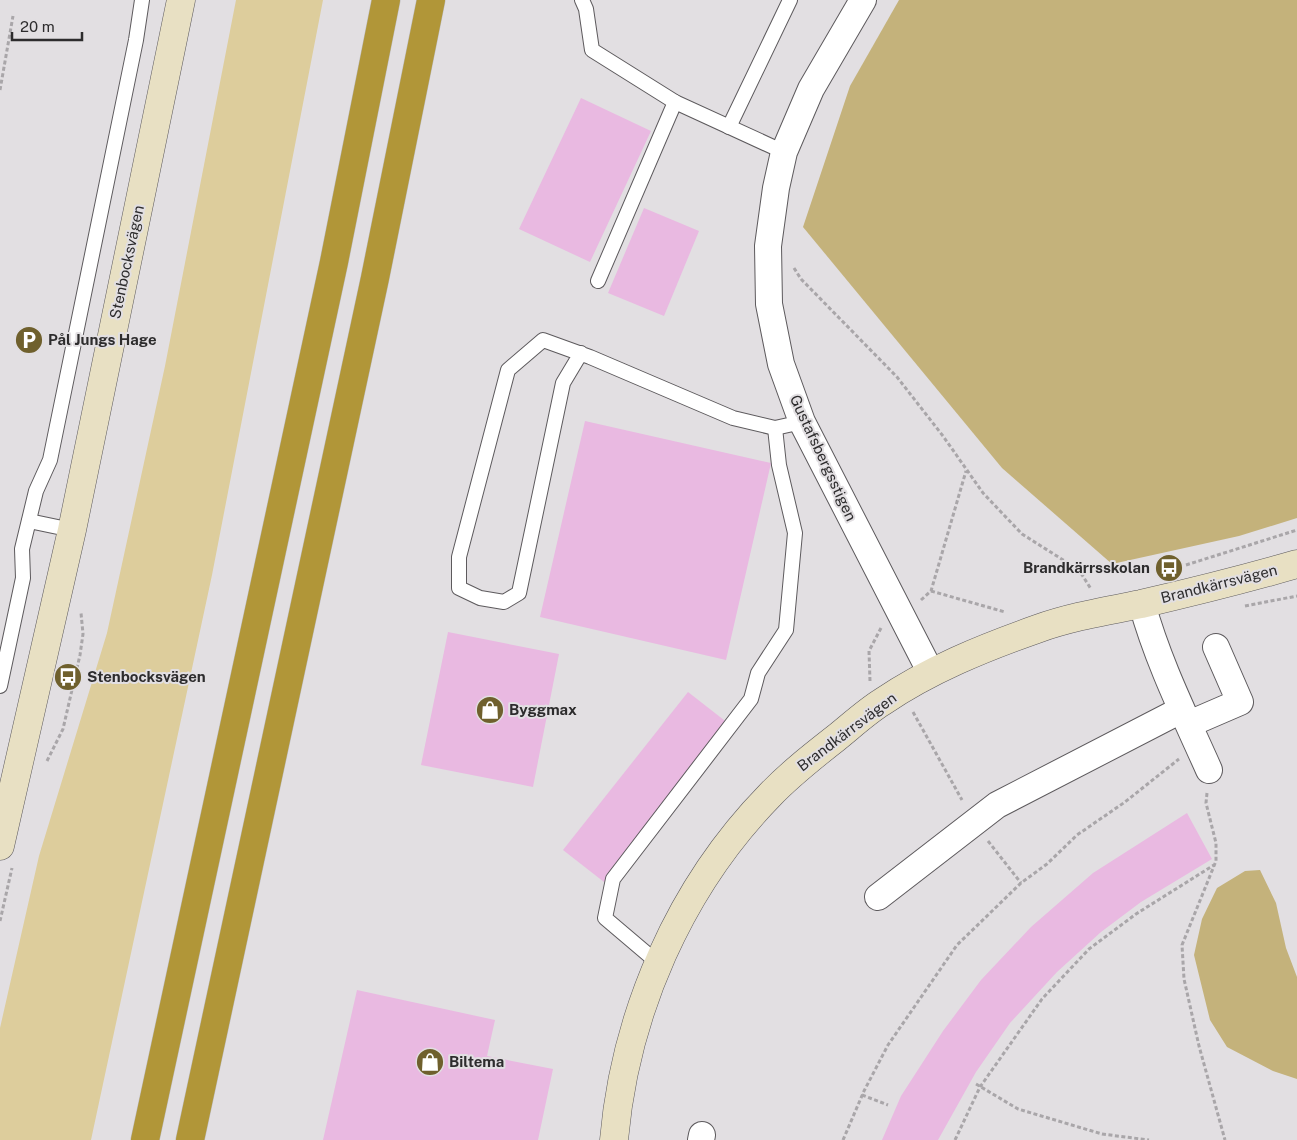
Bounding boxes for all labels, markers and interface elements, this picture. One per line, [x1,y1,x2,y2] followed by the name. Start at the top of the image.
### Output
[12,10,82,42] scale bar
[20,18,55,35] text: 20 m
[106,204,147,320] street label: Stenbocksvägen
[14,325,44,355] parking icon: Pål Jungs Hage
[48,331,157,348] place label: Pål Jungs Hage
[787,392,860,524] street label: Gustafsbergsstigen
[1154,553,1184,583] bus stop icon: Brandkärrsskolan
[1023,559,1150,576] place label: Brandkärrsskolan
[1159,561,1279,606] street label: Brandkärrsvägen
[53,662,83,692] bus stop icon: Stenbocksvägen
[87,668,206,685] place label: Stenbocksvägen
[794,689,899,774] street label: Brandkärrsvägen
[475,695,505,725] shop icon: Byggmax
[509,701,577,718] place label: Byggmax
[415,1047,445,1077] shop icon: Biltema
[449,1053,504,1070] place label: Biltema

